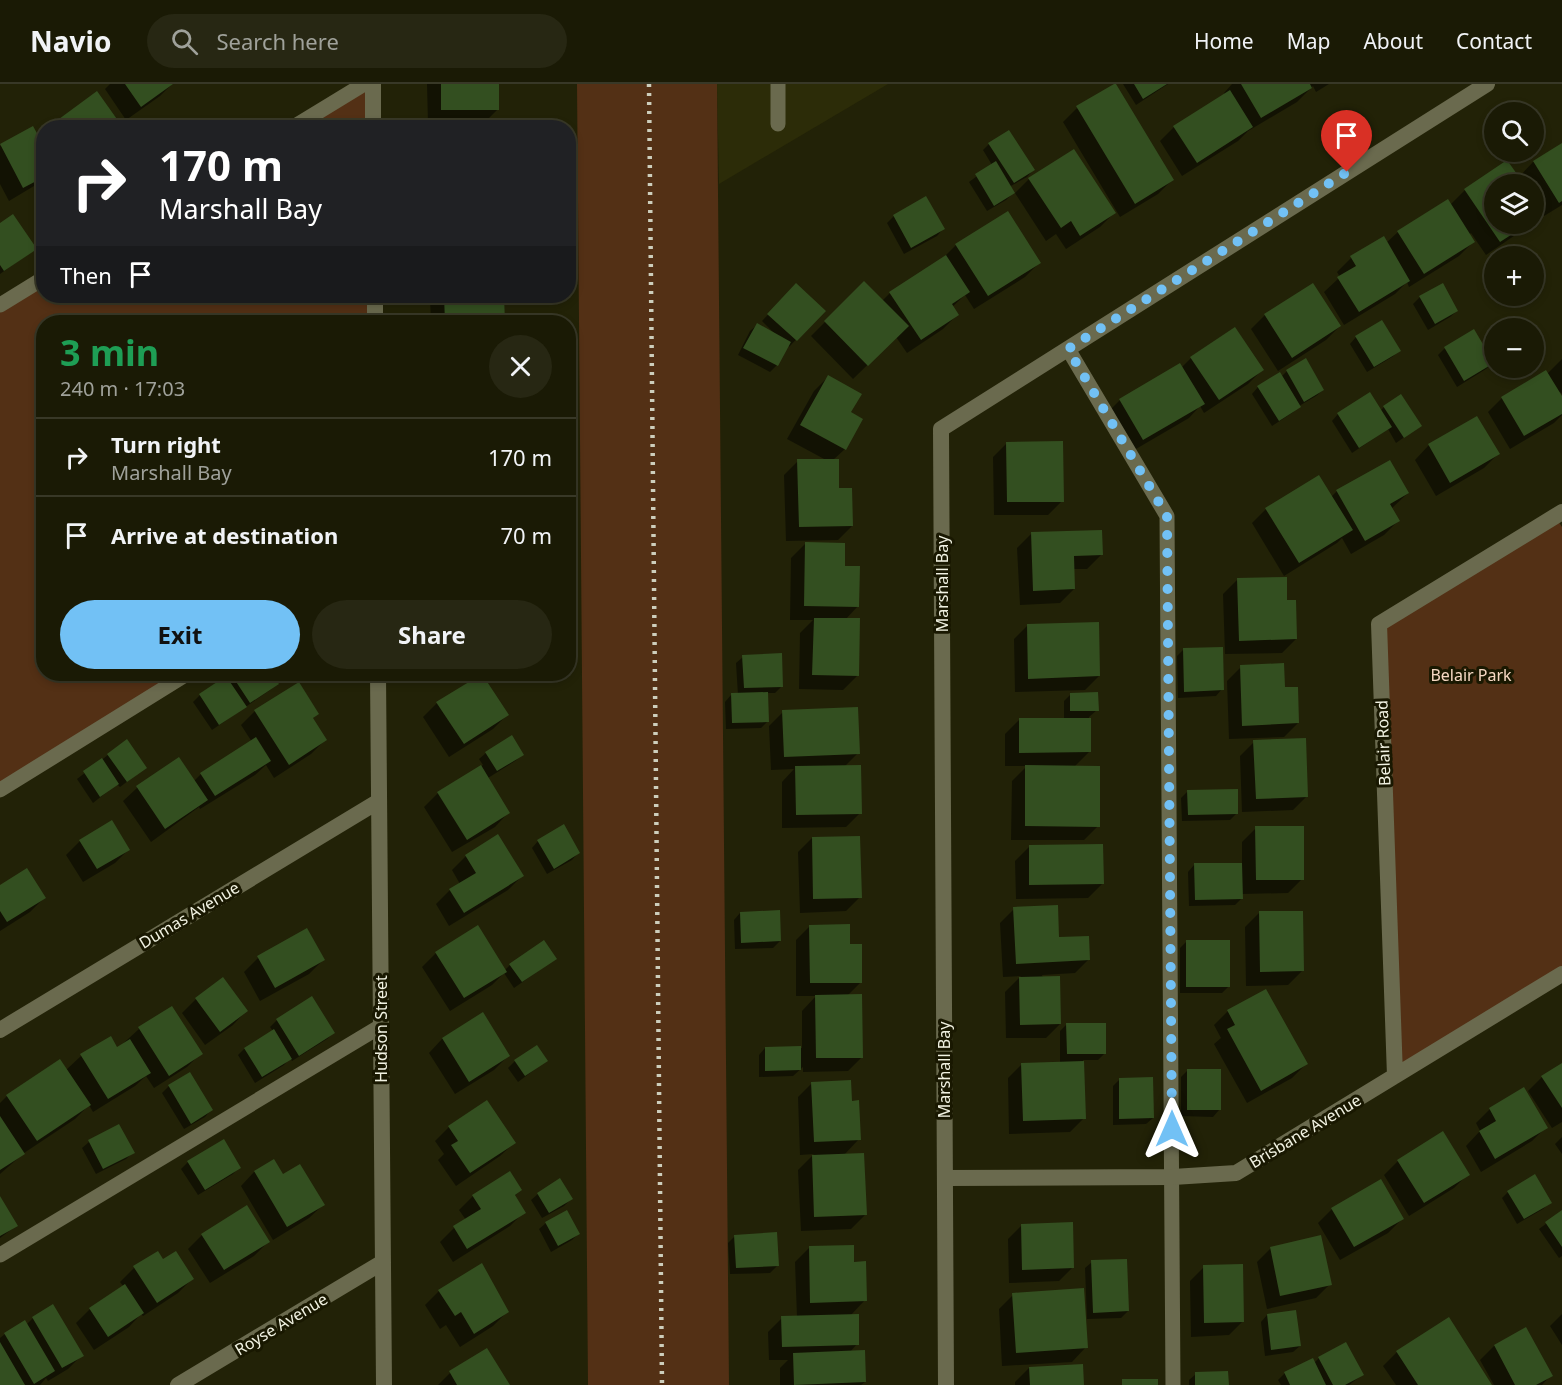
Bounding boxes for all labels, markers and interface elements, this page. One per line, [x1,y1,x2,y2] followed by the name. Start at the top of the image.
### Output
[147,14,567,68] search box
[30,22,111,60] text: Navio
[168,25,201,58] icon: search
[216,26,339,56] text: Search here
[1194,27,1254,55] text: Home
[1287,27,1330,55] text: Map
[1363,27,1423,55] text: About
[1456,27,1532,55] text: Contact
[1484,102,1544,378] map controls
[1484,102,1544,162] button: search
[1321,110,1372,172] pin
[1330,119,1363,152] icon: arrive
[159,136,283,193] text: 170 m
[60,144,138,222] icon: right
[1484,174,1544,234] button: layers
[159,190,322,227] text: Marshall Bay
[1484,246,1544,306] button: +
[124,258,157,291] icon: arrive
[60,260,112,290] text: Then
[1484,318,1544,378] button: −
[60,328,159,377] text: 3 min
[489,335,552,398] button: close
[60,375,185,402] text: 240 m · 17:03
[111,429,221,459] text: Turn right
[60,441,93,474] icon: right
[488,442,552,472] text: 170 m
[111,459,232,486] text: Marshall Bay
[60,519,93,552] icon: arrive
[111,520,338,550] text: Arrive at destination
[501,520,552,550] text: 70 m
[931,535,953,632] street label: Marshall Bay
[60,600,300,669] button: Exit
[312,600,552,669] button: Share
[1430,664,1512,686] park label: Belair Park
[1371,700,1395,786] street label: Belair Road
[135,876,243,954] street label: Dumas Avenue
[370,975,392,1083] street label: Hudson Street
[933,1021,955,1118] street label: Marshall Bay
[1245,1089,1365,1173] street label: Brisbane Avenue
[1140,1097,1204,1161] position arrow
[231,1288,331,1360] street label: Royse Avenue

